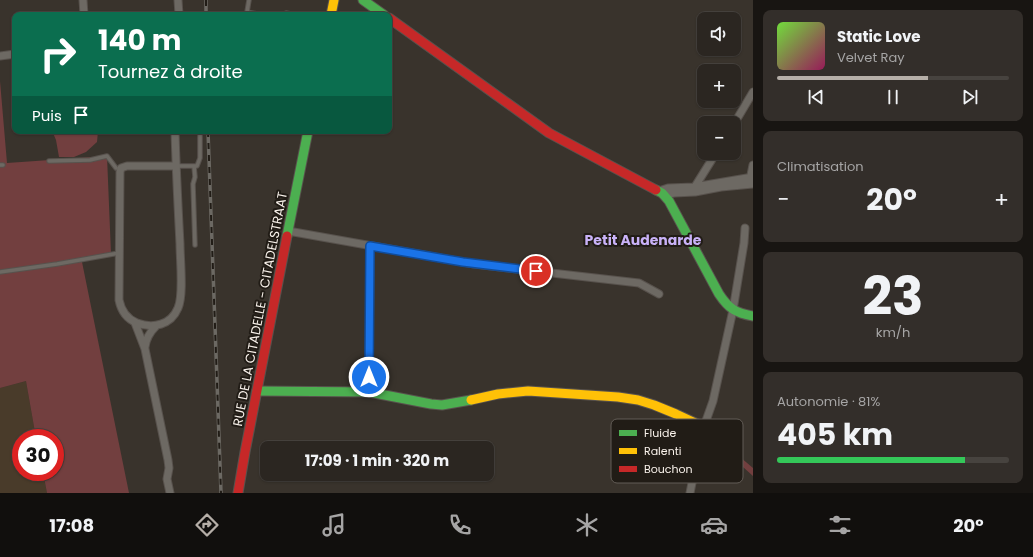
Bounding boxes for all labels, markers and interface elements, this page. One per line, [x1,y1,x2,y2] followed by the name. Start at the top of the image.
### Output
[697,12,741,160] map controls
[697,12,741,56] button: sound
[98,21,181,60] text: 140 m
[837,26,921,47] text: Static Love
[32,28,84,80] icon: right
[837,48,905,67] text: Velvet Ray
[98,59,243,84] text: Tournez à droite
[697,64,741,108] button: +
[805,86,827,108] icon: previous
[882,86,904,108] icon: pause
[959,86,981,108] icon: next
[70,104,92,126] icon: arrive
[32,105,62,126] text: Puis
[697,116,741,160] button: −
[777,157,864,176] text: Climatisation
[866,178,917,221] text: 20°
[777,184,789,215] text: −
[994,184,1009,215] text: +
[228,190,292,428] street label: RUE DE LA CITADELLE - CITADELSTRAAT
[585,230,702,250] district label: Petit Audenarde
[519,254,553,288] pin
[525,260,547,282] icon: arrive
[862,260,924,333] text: 23
[876,323,910,342] text: km/h
[348,356,390,398] position arrow
[777,392,880,411] text: Autonomie · 81%
[777,413,893,456] text: 405 km
[611,419,743,483] legend
[644,425,676,441] text: Fluide
[12,429,64,481] speed limit sign: 30
[644,443,682,459] text: Ralenti
[305,450,449,471] text: 17:09 · 1 min · 320 m
[644,461,693,477] text: Bouchon
[193,511,221,539] icon: directions
[320,511,348,539] icon: music
[446,511,474,539] icon: phone
[573,511,601,539] icon: climate
[700,511,728,539] icon: car
[826,511,854,539] icon: filters
[49,513,94,538] text: 17:08
[953,513,984,538] text: 20°

